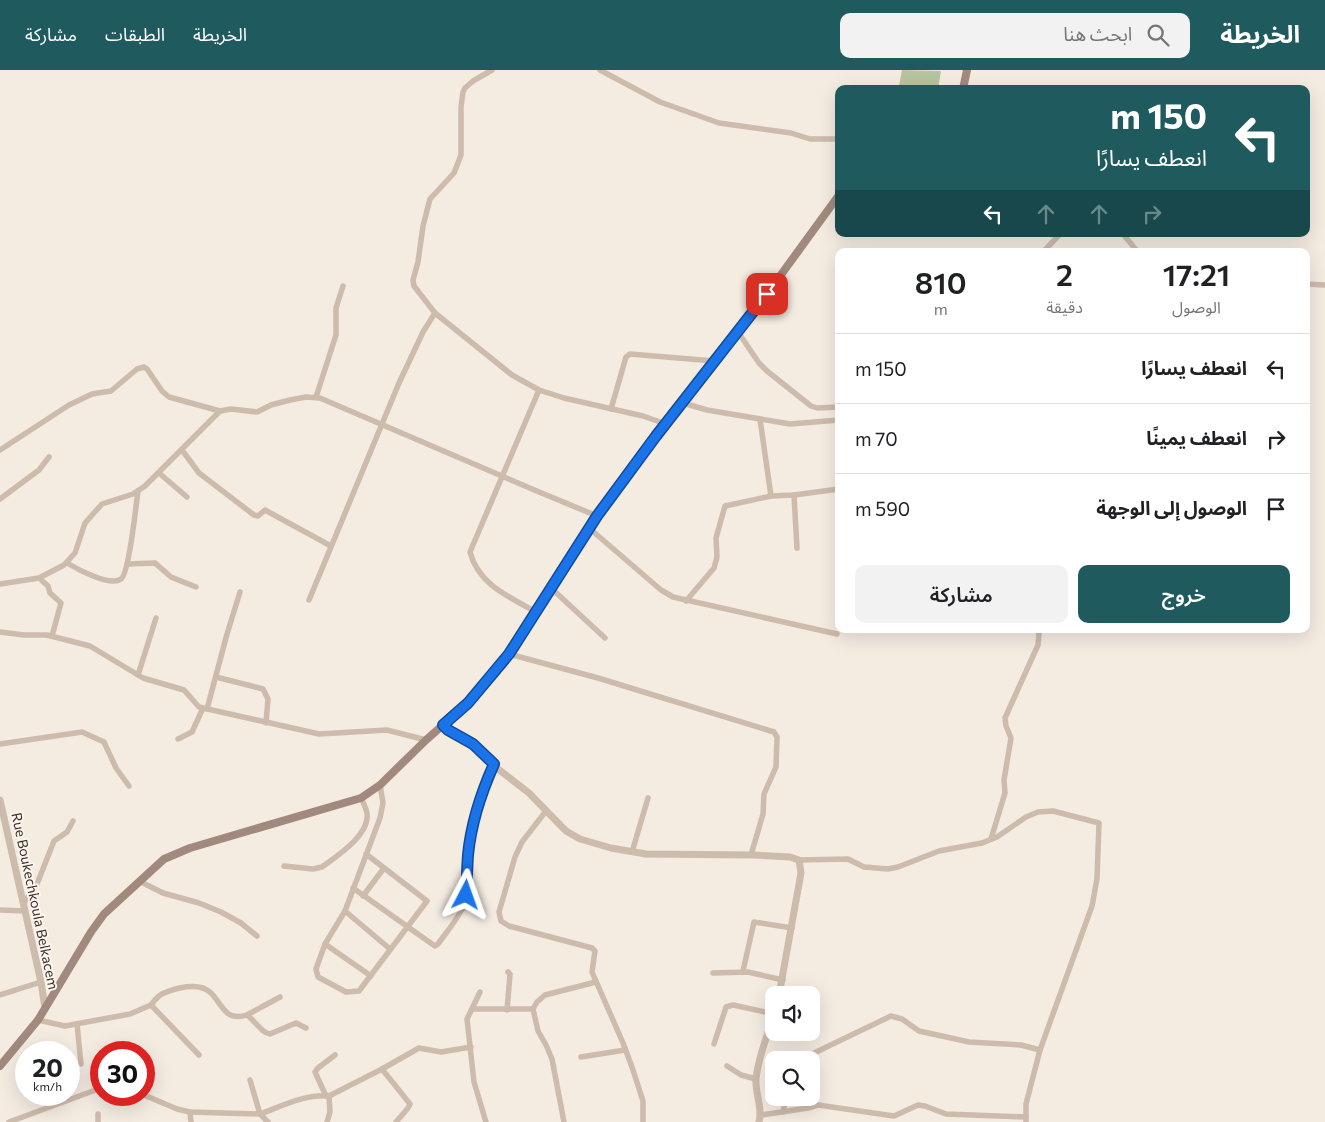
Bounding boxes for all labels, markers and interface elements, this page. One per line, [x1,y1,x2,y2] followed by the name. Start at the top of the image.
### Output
[840,13,1190,58] search box
[1220,19,1300,48] text: الخريطة
[1144,21,1172,49] icon: search
[1063,22,1132,45] text: ابحث هنا
[25,23,77,45] text: مشاركة
[105,23,165,45] text: الطبقات
[193,23,247,45] text: الخريطة
[1110,93,1207,136] text: 150 m
[1225,105,1290,170] icon: left
[1096,144,1207,171] text: انعطف يسارًا
[979,200,1007,228] icon: left
[1032,200,1060,228] icon: ahead
[1085,200,1113,228] icon: ahead
[1138,200,1166,228] icon: right
[1056,255,1073,292] text: 2
[1163,255,1230,292] text: 17:21
[915,263,966,300] text: 810
[746,273,788,315] pin
[753,280,781,308] icon: arrive
[1046,297,1083,316] text: دقيقة
[1172,297,1221,316] text: الوصول
[934,299,948,318] text: m
[1262,355,1290,383] icon: left
[1141,356,1247,379] text: انعطف يسارًا
[855,357,907,380] text: 150 m
[1262,425,1290,453] icon: right
[1146,426,1247,449] text: انعطف يمينًا
[855,427,898,450] text: 70 m
[1262,495,1290,523] icon: arrive
[1096,496,1247,519] text: الوصول إلى الوجهة
[855,497,910,520] text: 590 m
[855,565,1068,623] button: مشاركة
[1078,565,1290,623] button: خروج
[8,811,63,991] street label: Rue Boukechkoula Belkacem
[439,868,491,920] position arrow
[765,986,820,1106] map controls
[765,986,820,1041] button: sound
[90,1041,155,1106] speed limit sign: 30
[765,1051,820,1106] button: search
[32,1052,63,1082] text: 20
[33,1079,62,1093] text: km/h

